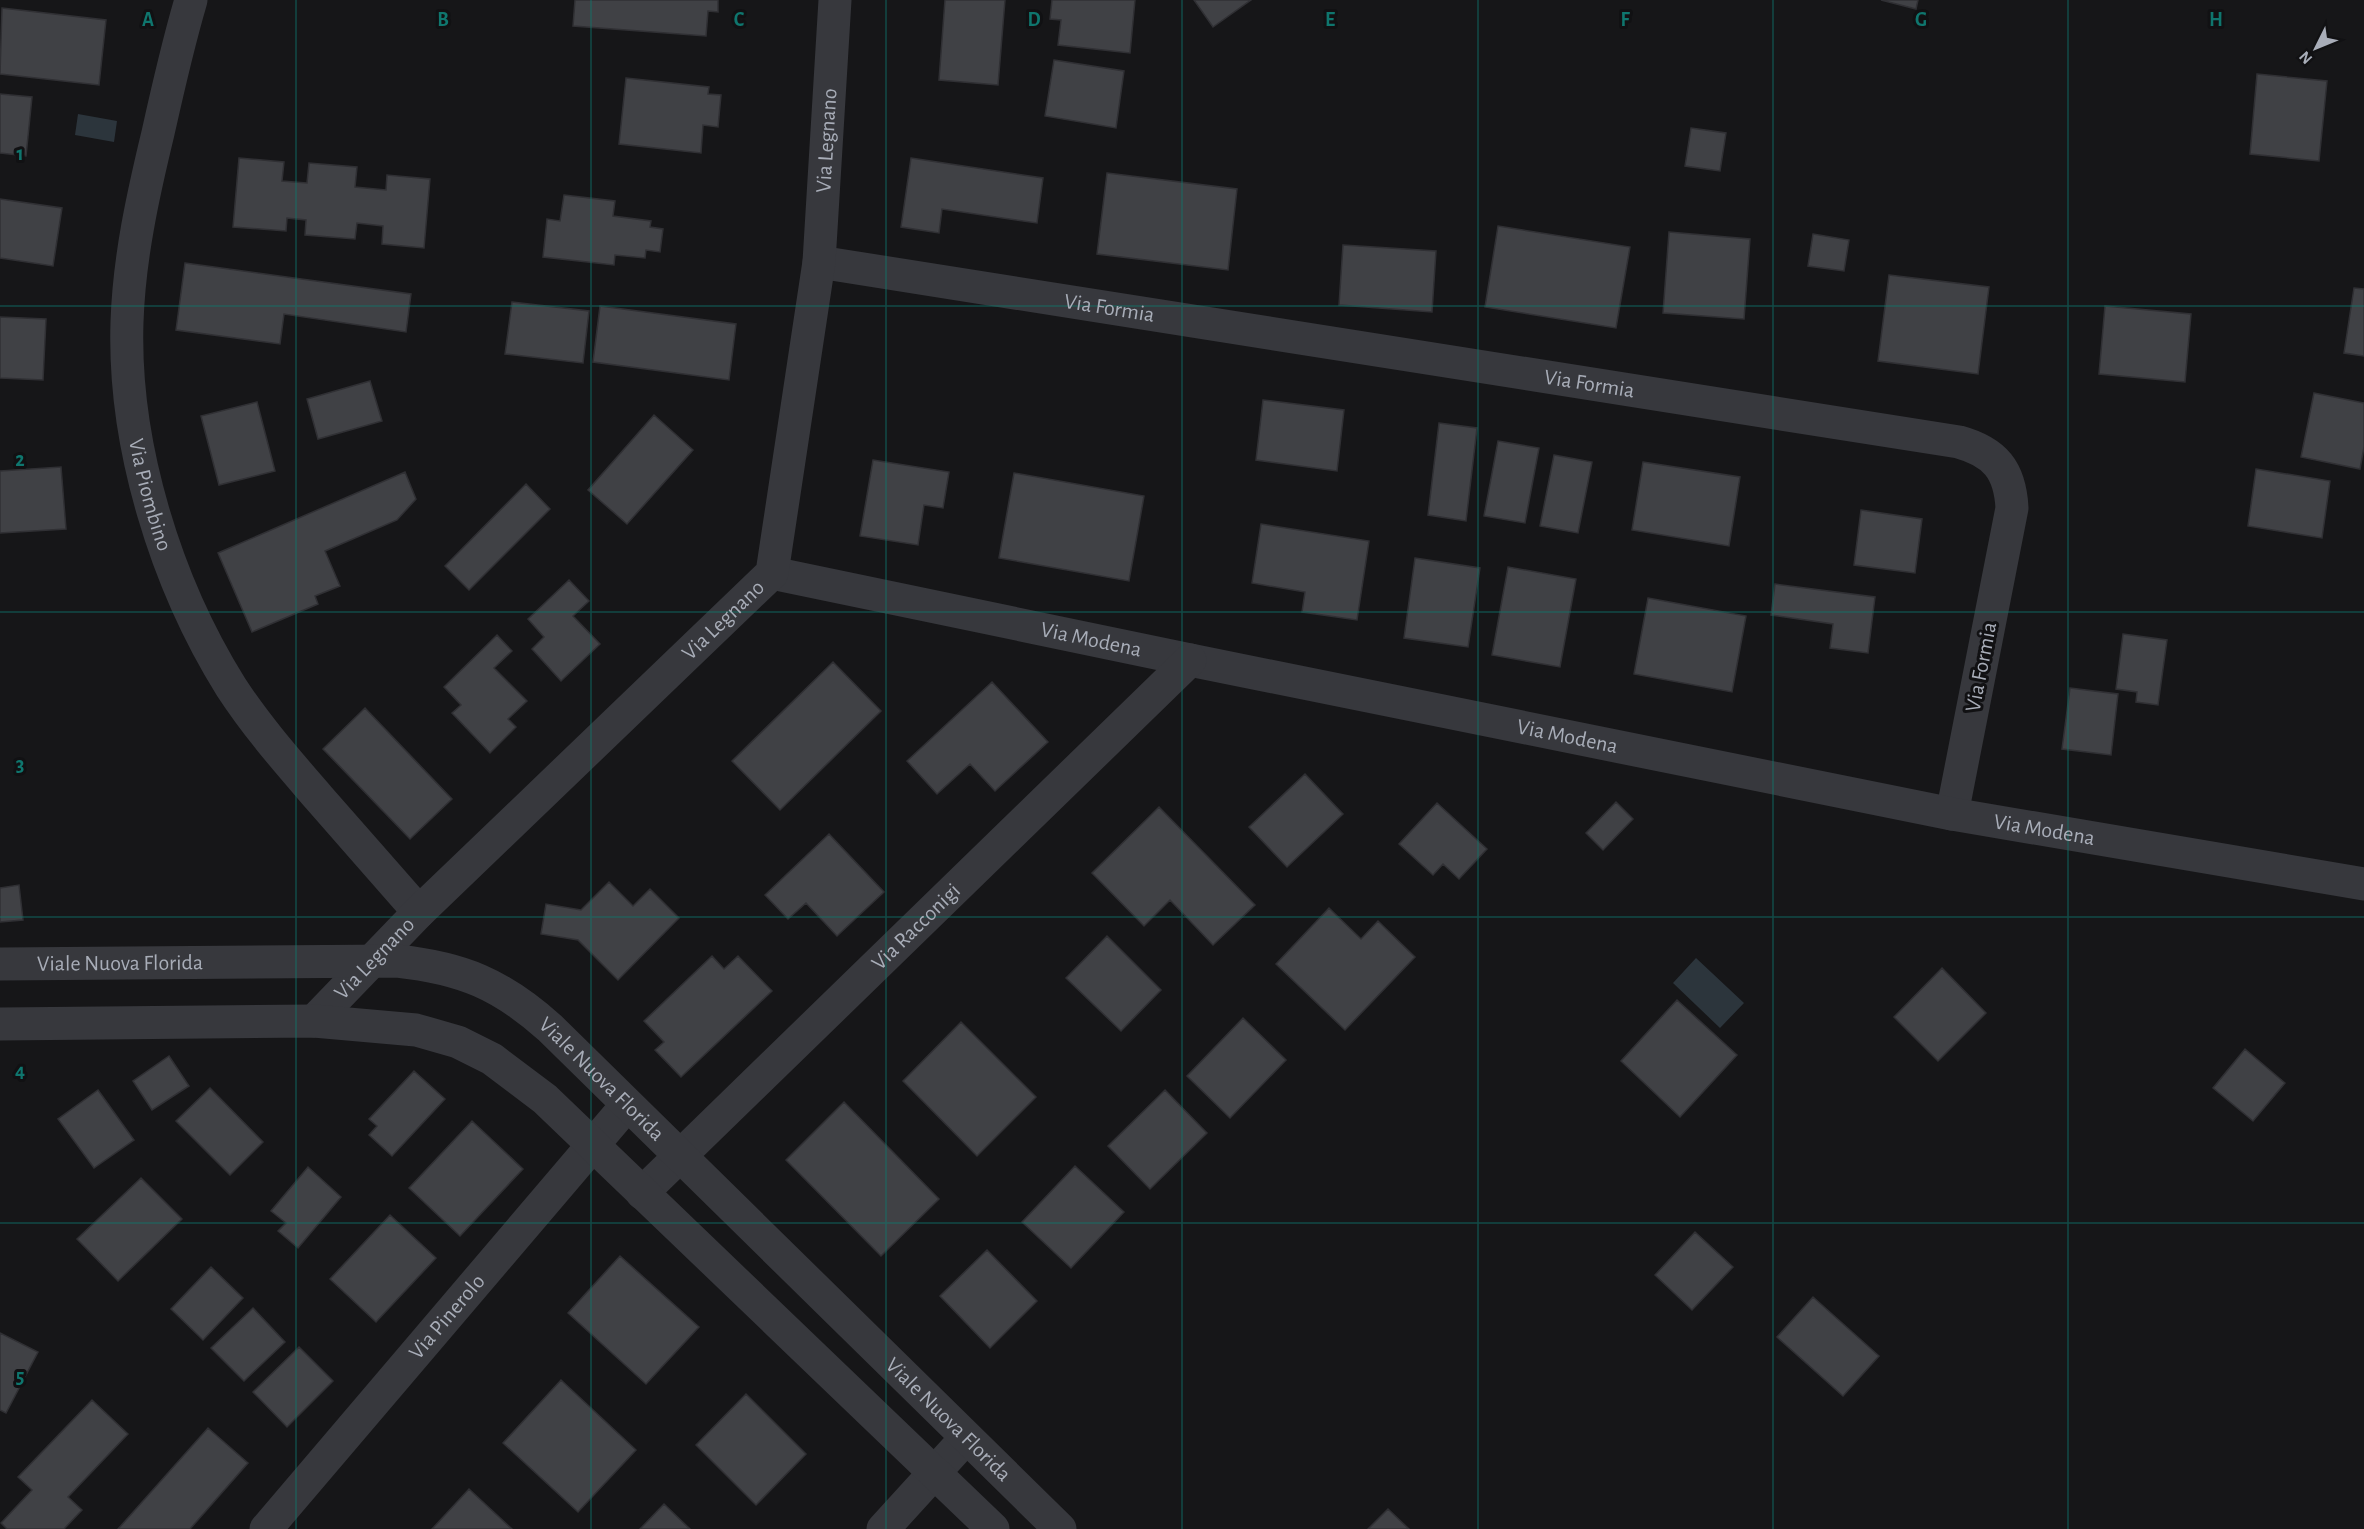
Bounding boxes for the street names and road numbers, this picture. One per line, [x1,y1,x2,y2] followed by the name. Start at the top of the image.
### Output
[812,88,841,193] street label: Via Legnano
[1063,290,1156,326] street label: Via Formia
[1543,366,1636,402] street label: Via Formia
[125,437,176,554] street label: Via Piombino
[678,576,768,664] street label: Via Legnano
[1039,618,1144,661] street label: Via Modena
[1962,620,2000,714] street label: Via Formia
[1515,715,1620,757] street label: Via Modena
[1992,810,2097,849] street label: Via Modena
[867,879,964,974] street label: Via Racconigi
[330,913,419,1004] street label: Via Legnano
[37,951,203,975] street label: Viale Nuova Florida
[535,1013,669,1145] street label: Viale Nuova Florida
[405,1270,489,1363] street label: Via Pinerolo
[882,1353,1015,1485] street label: Viale Nuova Florida

